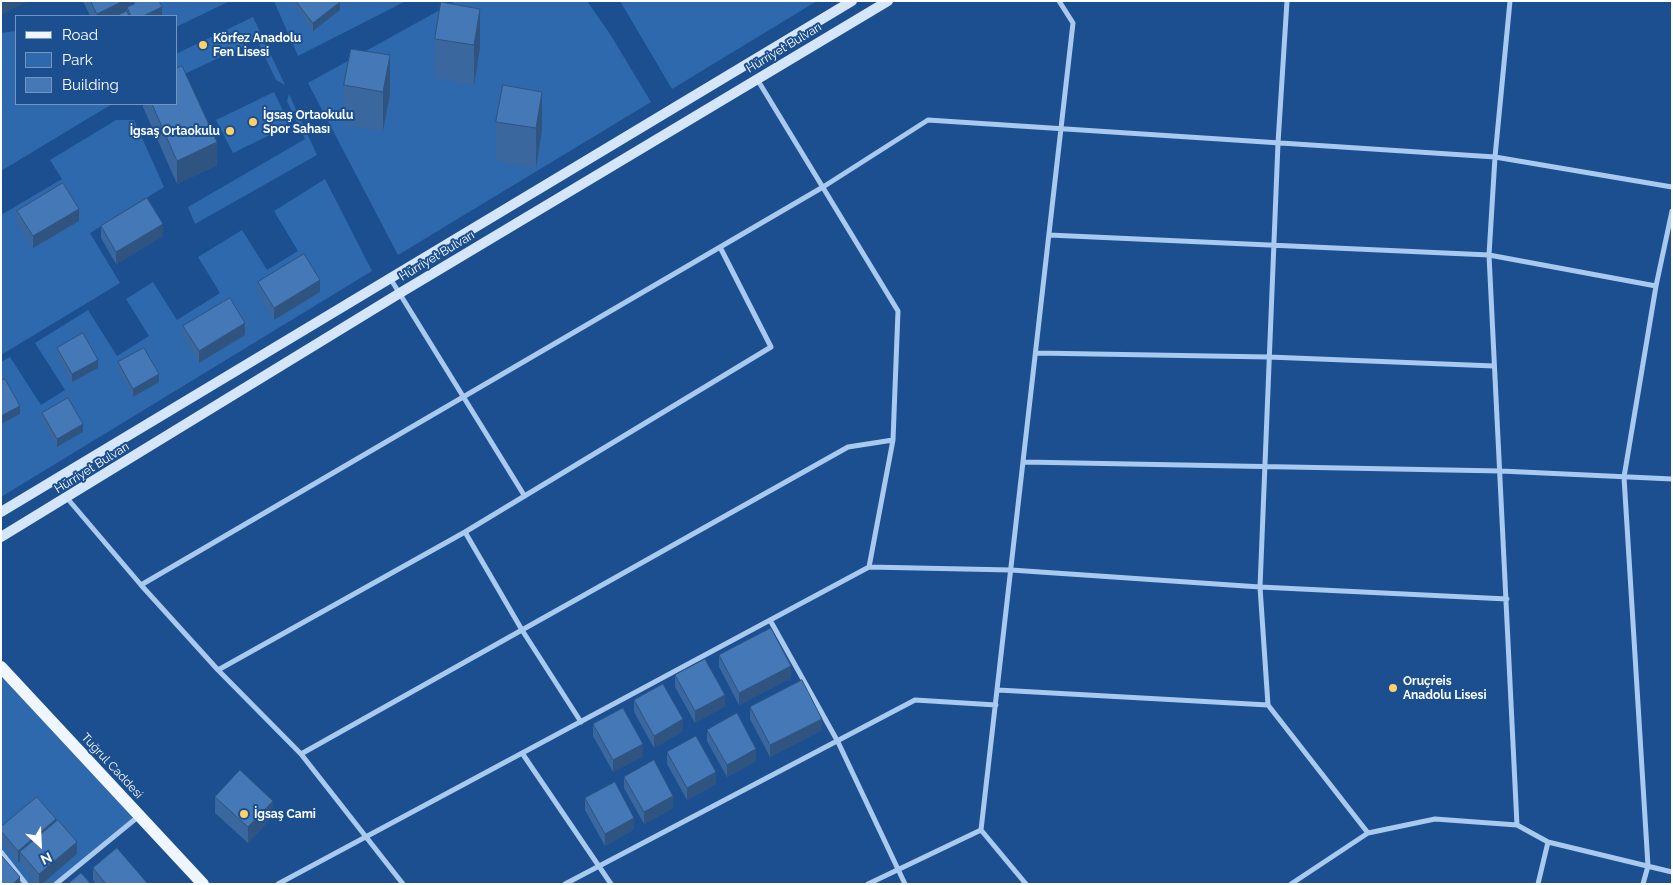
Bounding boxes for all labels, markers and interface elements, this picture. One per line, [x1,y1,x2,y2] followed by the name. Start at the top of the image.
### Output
[15,15,178,105] legend
[744,20,824,76] street label: Hürriyet Bulvarı
[62,26,98,44] text: Road
[213,31,301,59] place label: Körfez Anadolu Fen Lisesi
[197,39,209,51] marker: Körfez Anadolu Fen Lisesi
[62,51,93,69] text: Park
[62,76,119,94] text: Building
[263,108,353,136] place label: İgsaş Ortaokulu Spor Sahası
[247,116,259,128] marker: İgsaş Ortaokulu Spor Sahası
[130,124,220,138] place label: İgsaş Ortaokulu
[224,125,236,137] marker: İgsaş Ortaokulu
[397,228,477,284] street label: Hürriyet Bulvarı
[52,439,132,497] street label: Hürriyet Bulvarı
[1403,674,1486,702] place label: Oruçreis Anadolu Lisesi
[1387,682,1399,694] marker: Oruçreis Anadolu Lisesi
[78,730,146,802] street label: Tuğrul Caddesi
[254,807,316,821] place label: İgsaş Cami
[238,808,250,820] marker: İgsaş Cami
[15,820,65,870] north arrow
[38,849,55,868] text: N

